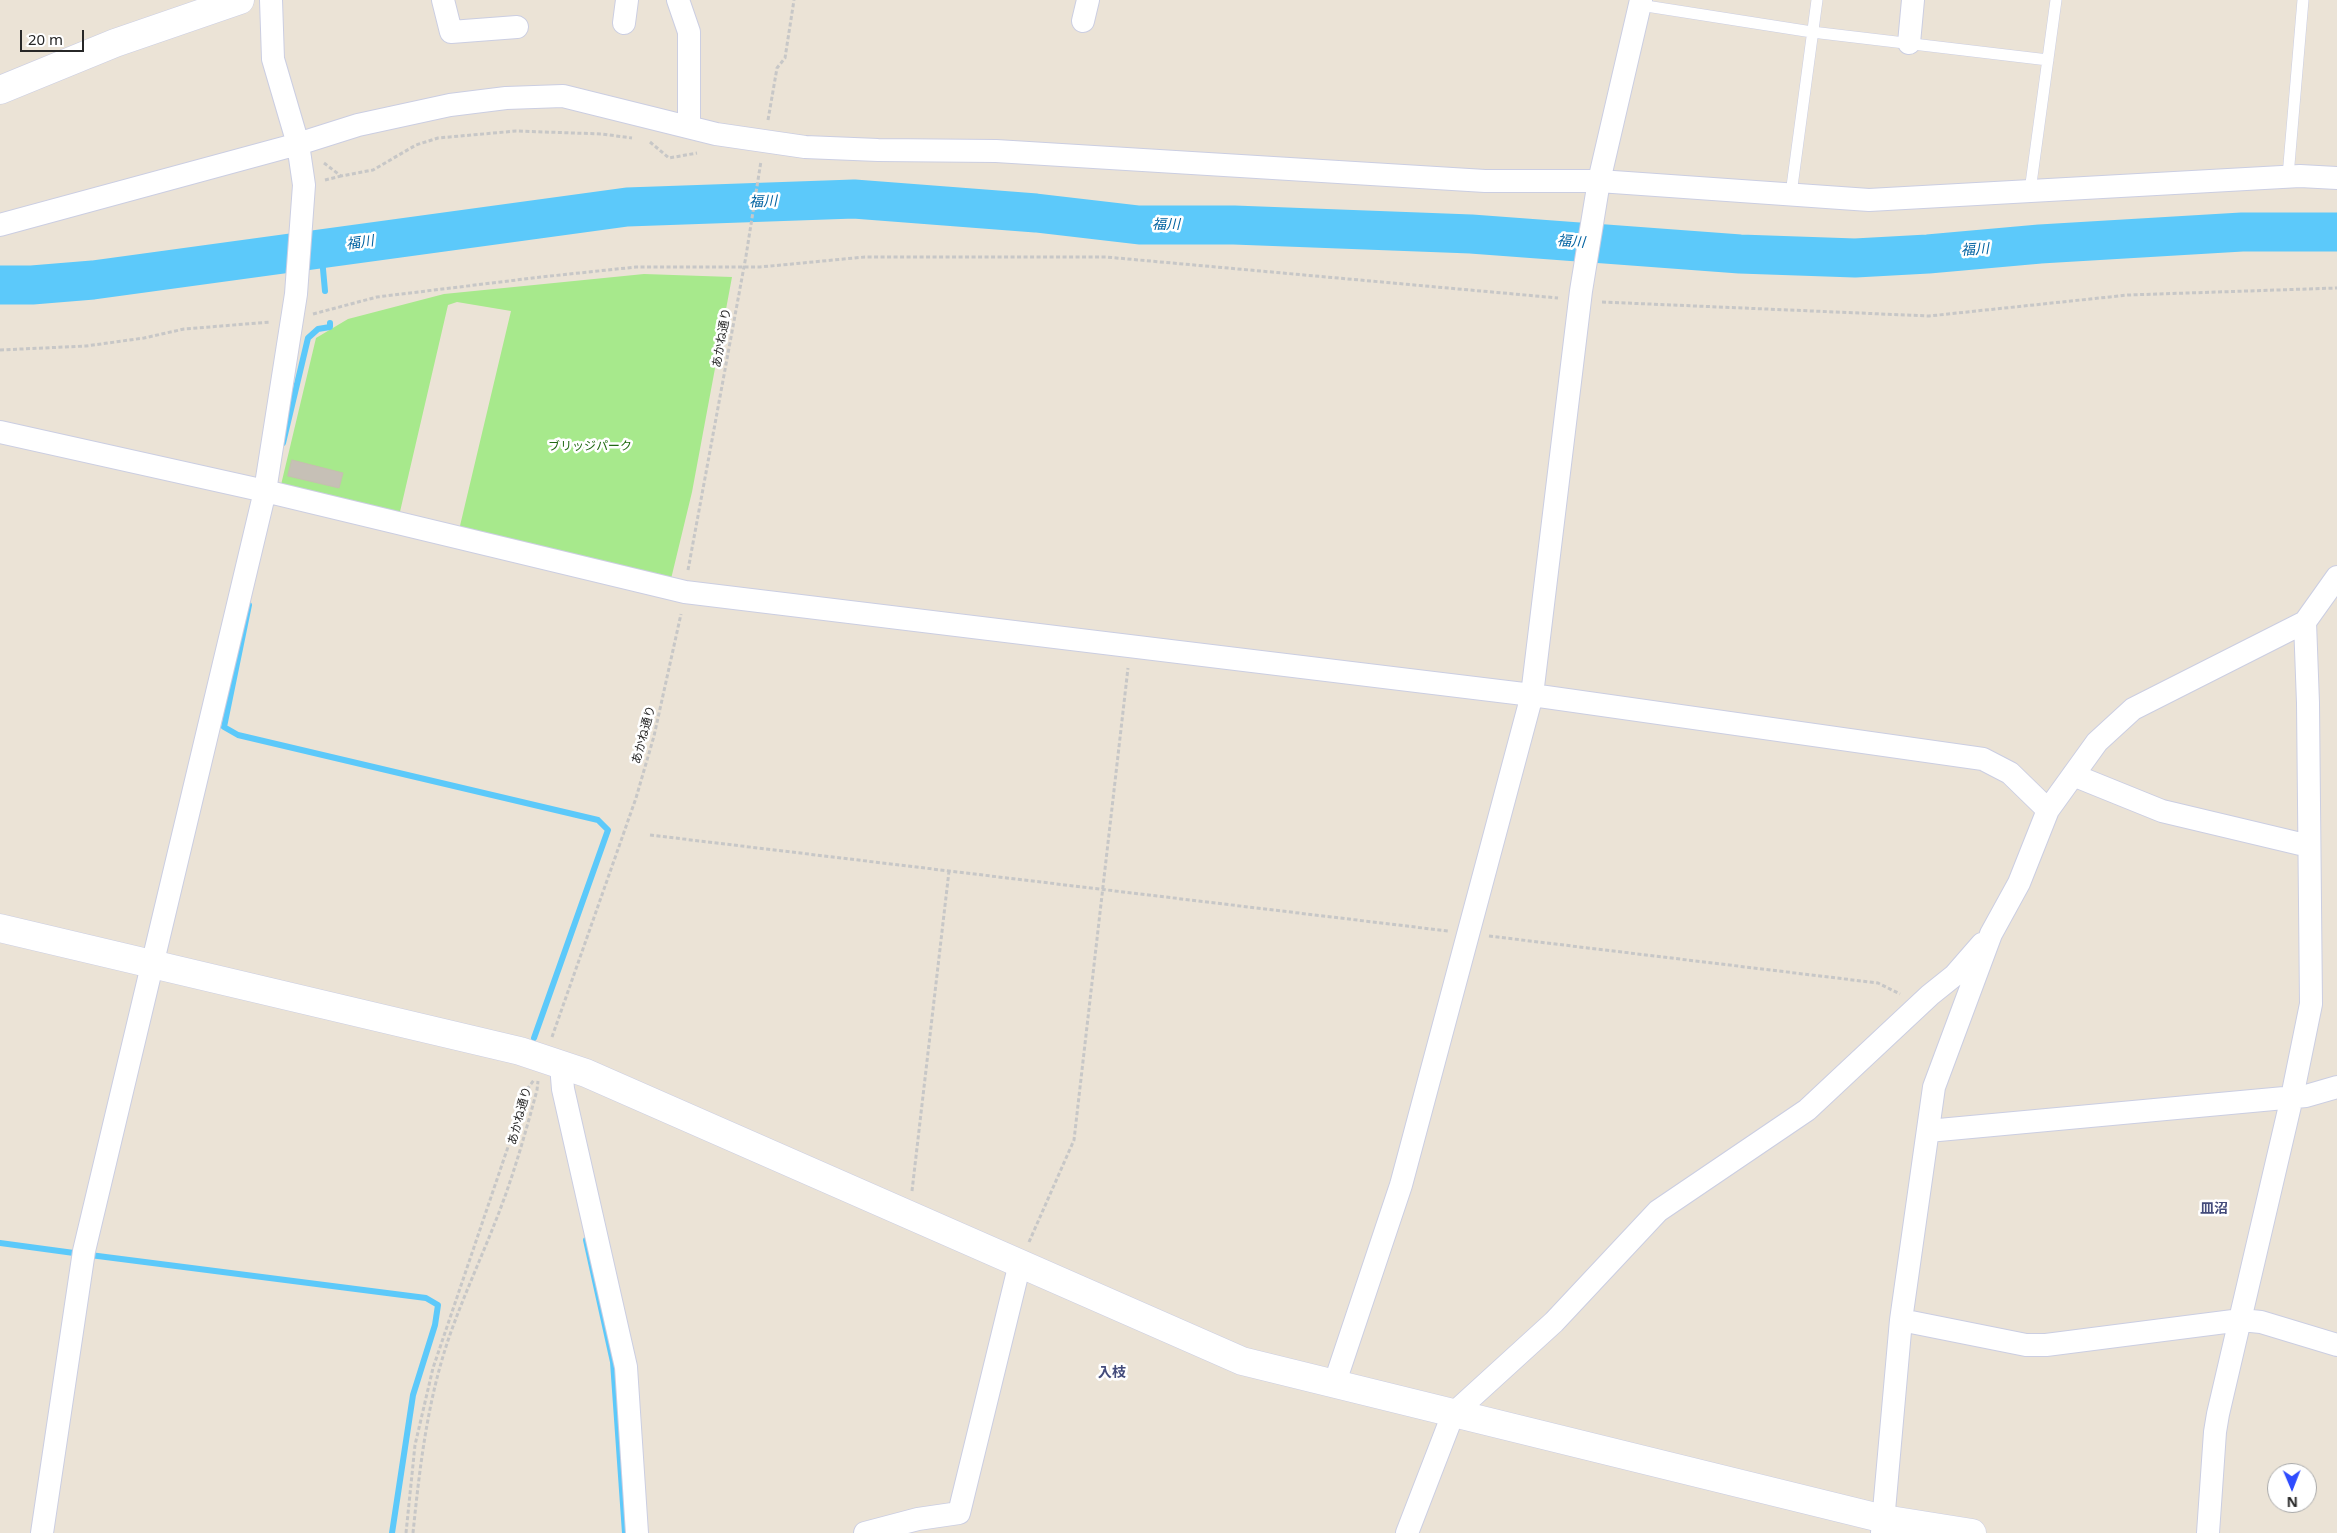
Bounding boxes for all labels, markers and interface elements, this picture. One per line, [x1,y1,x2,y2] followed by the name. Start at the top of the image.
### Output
[22,20,86,52] scale bar
[28,29,63,49] text: 20 m
[749,193,777,211] water label: 福川
[1152,217,1180,233] water label: 福川
[345,233,375,253] water label: 福川
[1556,233,1586,251] water label: 福川
[1960,241,1990,259] water label: 福川
[710,307,734,369] street label: あかね通り
[548,440,632,454] park label: ブリッジパーク
[629,704,659,766] street label: あかね通り
[505,1085,535,1147] street label: あかね通り
[2200,1201,2228,1217] district label: 皿沼
[1098,1365,1126,1381] district label: 入枝
[2267,1463,2317,1513] north arrow
[2286,1493,2298,1512] text: N

